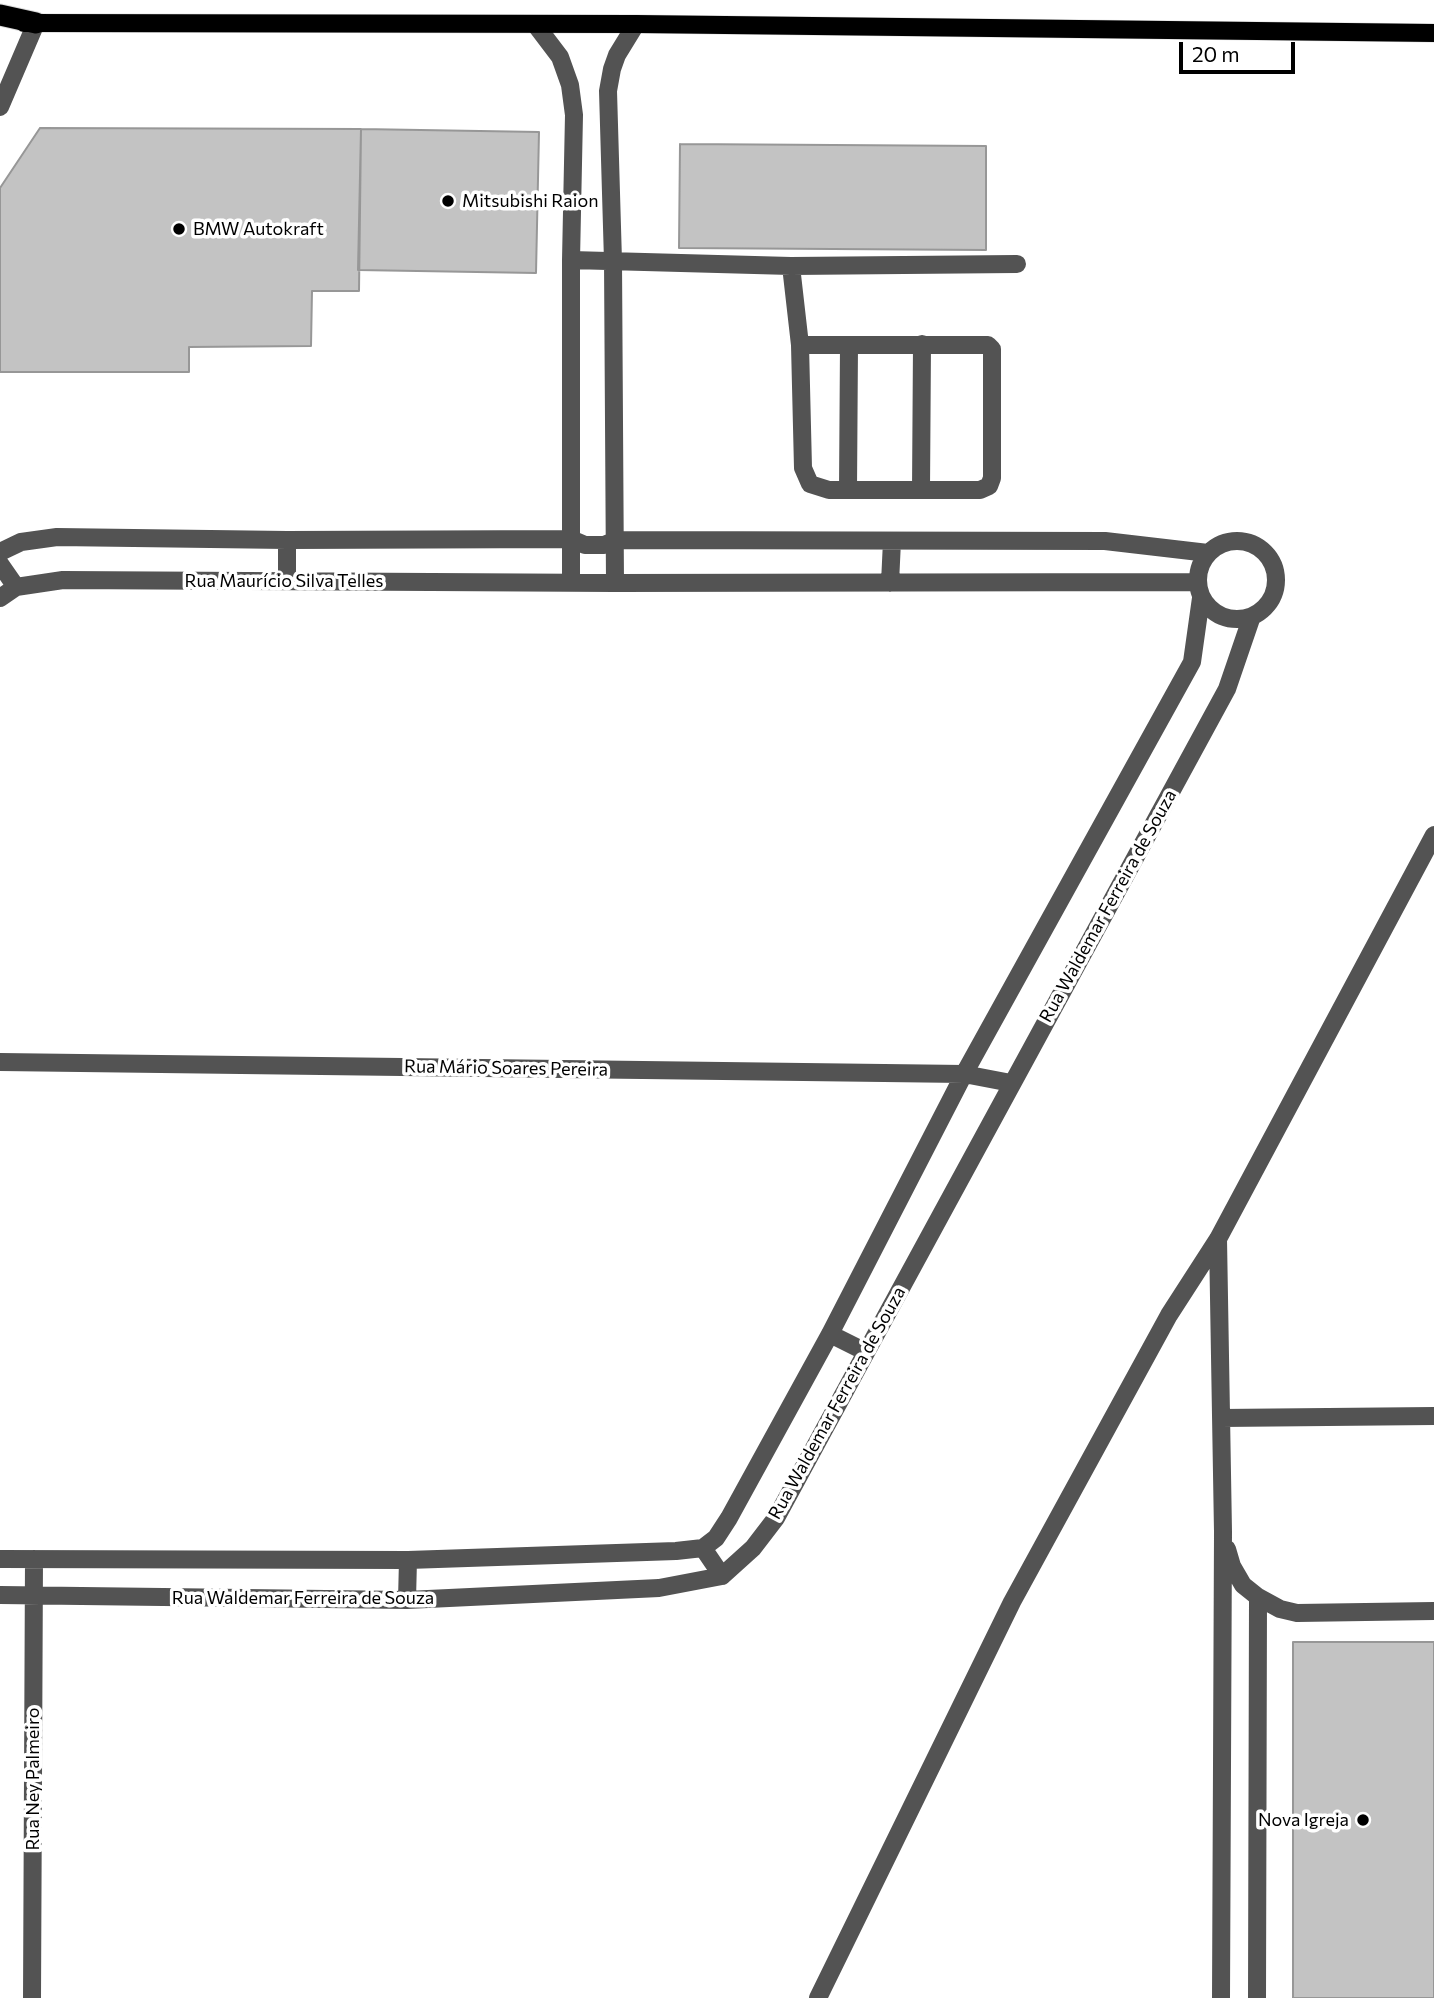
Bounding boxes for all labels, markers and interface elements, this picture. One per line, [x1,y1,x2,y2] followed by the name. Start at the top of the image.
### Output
[1182,28,1298,72] scale bar
[1192,41,1240,66] text: 20 m
[462,190,598,212] place label: Mitsubishi Raion
[440,193,456,209] marker: Mitsubishi Raion
[193,218,324,240] place label: BMW Autokraft
[171,221,187,237] marker: BMW Autokraft
[184,570,384,592] street label: Rua Maurício Silva Telles
[1035,786,1181,1026] street label: Rua Waldemar Ferreira de Souza
[404,1055,608,1081] street label: Rua Mário Soares Pereira
[764,1283,910,1523] street label: Rua Waldemar Ferreira de Souza
[172,1587,434,1609] street label: Rua Waldemar Ferreira de Souza
[22,1707,44,1851] street label: Rua Ney Palmeiro
[1258,1809,1349,1831] place label: Nova Igreja
[1355,1812,1371,1828] marker: Nova Igreja

